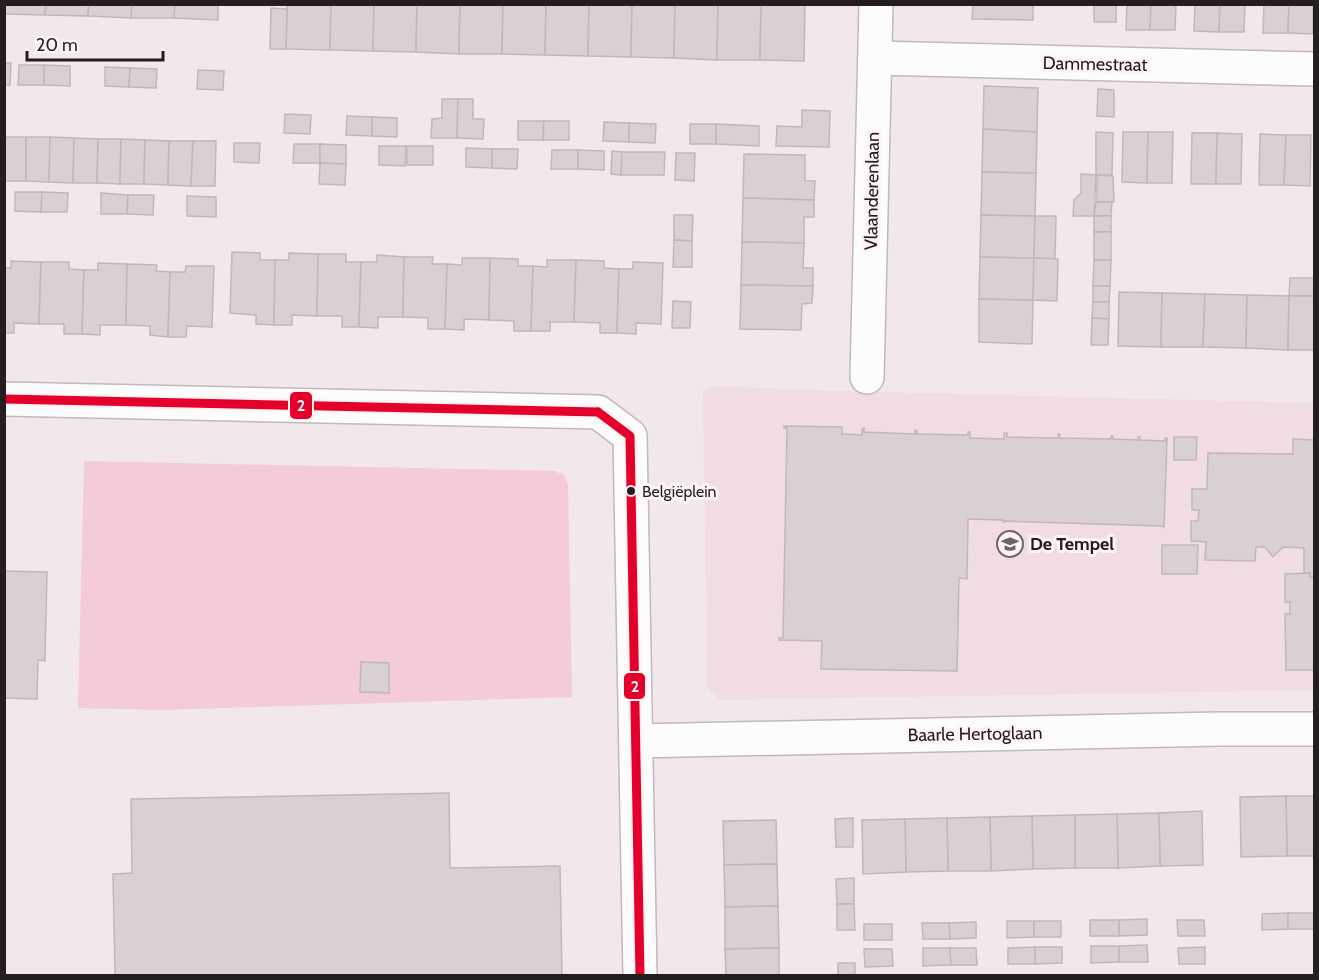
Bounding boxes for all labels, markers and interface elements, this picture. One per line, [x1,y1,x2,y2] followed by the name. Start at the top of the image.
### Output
[27,24,164,62] scale bar
[36,34,78,56] text: 20 m
[1043,52,1147,76] street label: Dammestraat
[860,132,884,250] street label: Vlaanderenlaan
[289,391,313,420] line badge: 2
[297,396,305,415] text: 2
[642,482,717,501] place label: Belgiëplein
[625,485,637,497] marker: Belgiëplein
[995,529,1025,559] school or university icon: De Tempel
[1030,533,1114,555] place label: De Tempel
[623,672,646,700] line badge: 2
[631,677,639,696] text: 2
[907,722,1043,746] street label: Baarle Hertoglaan

